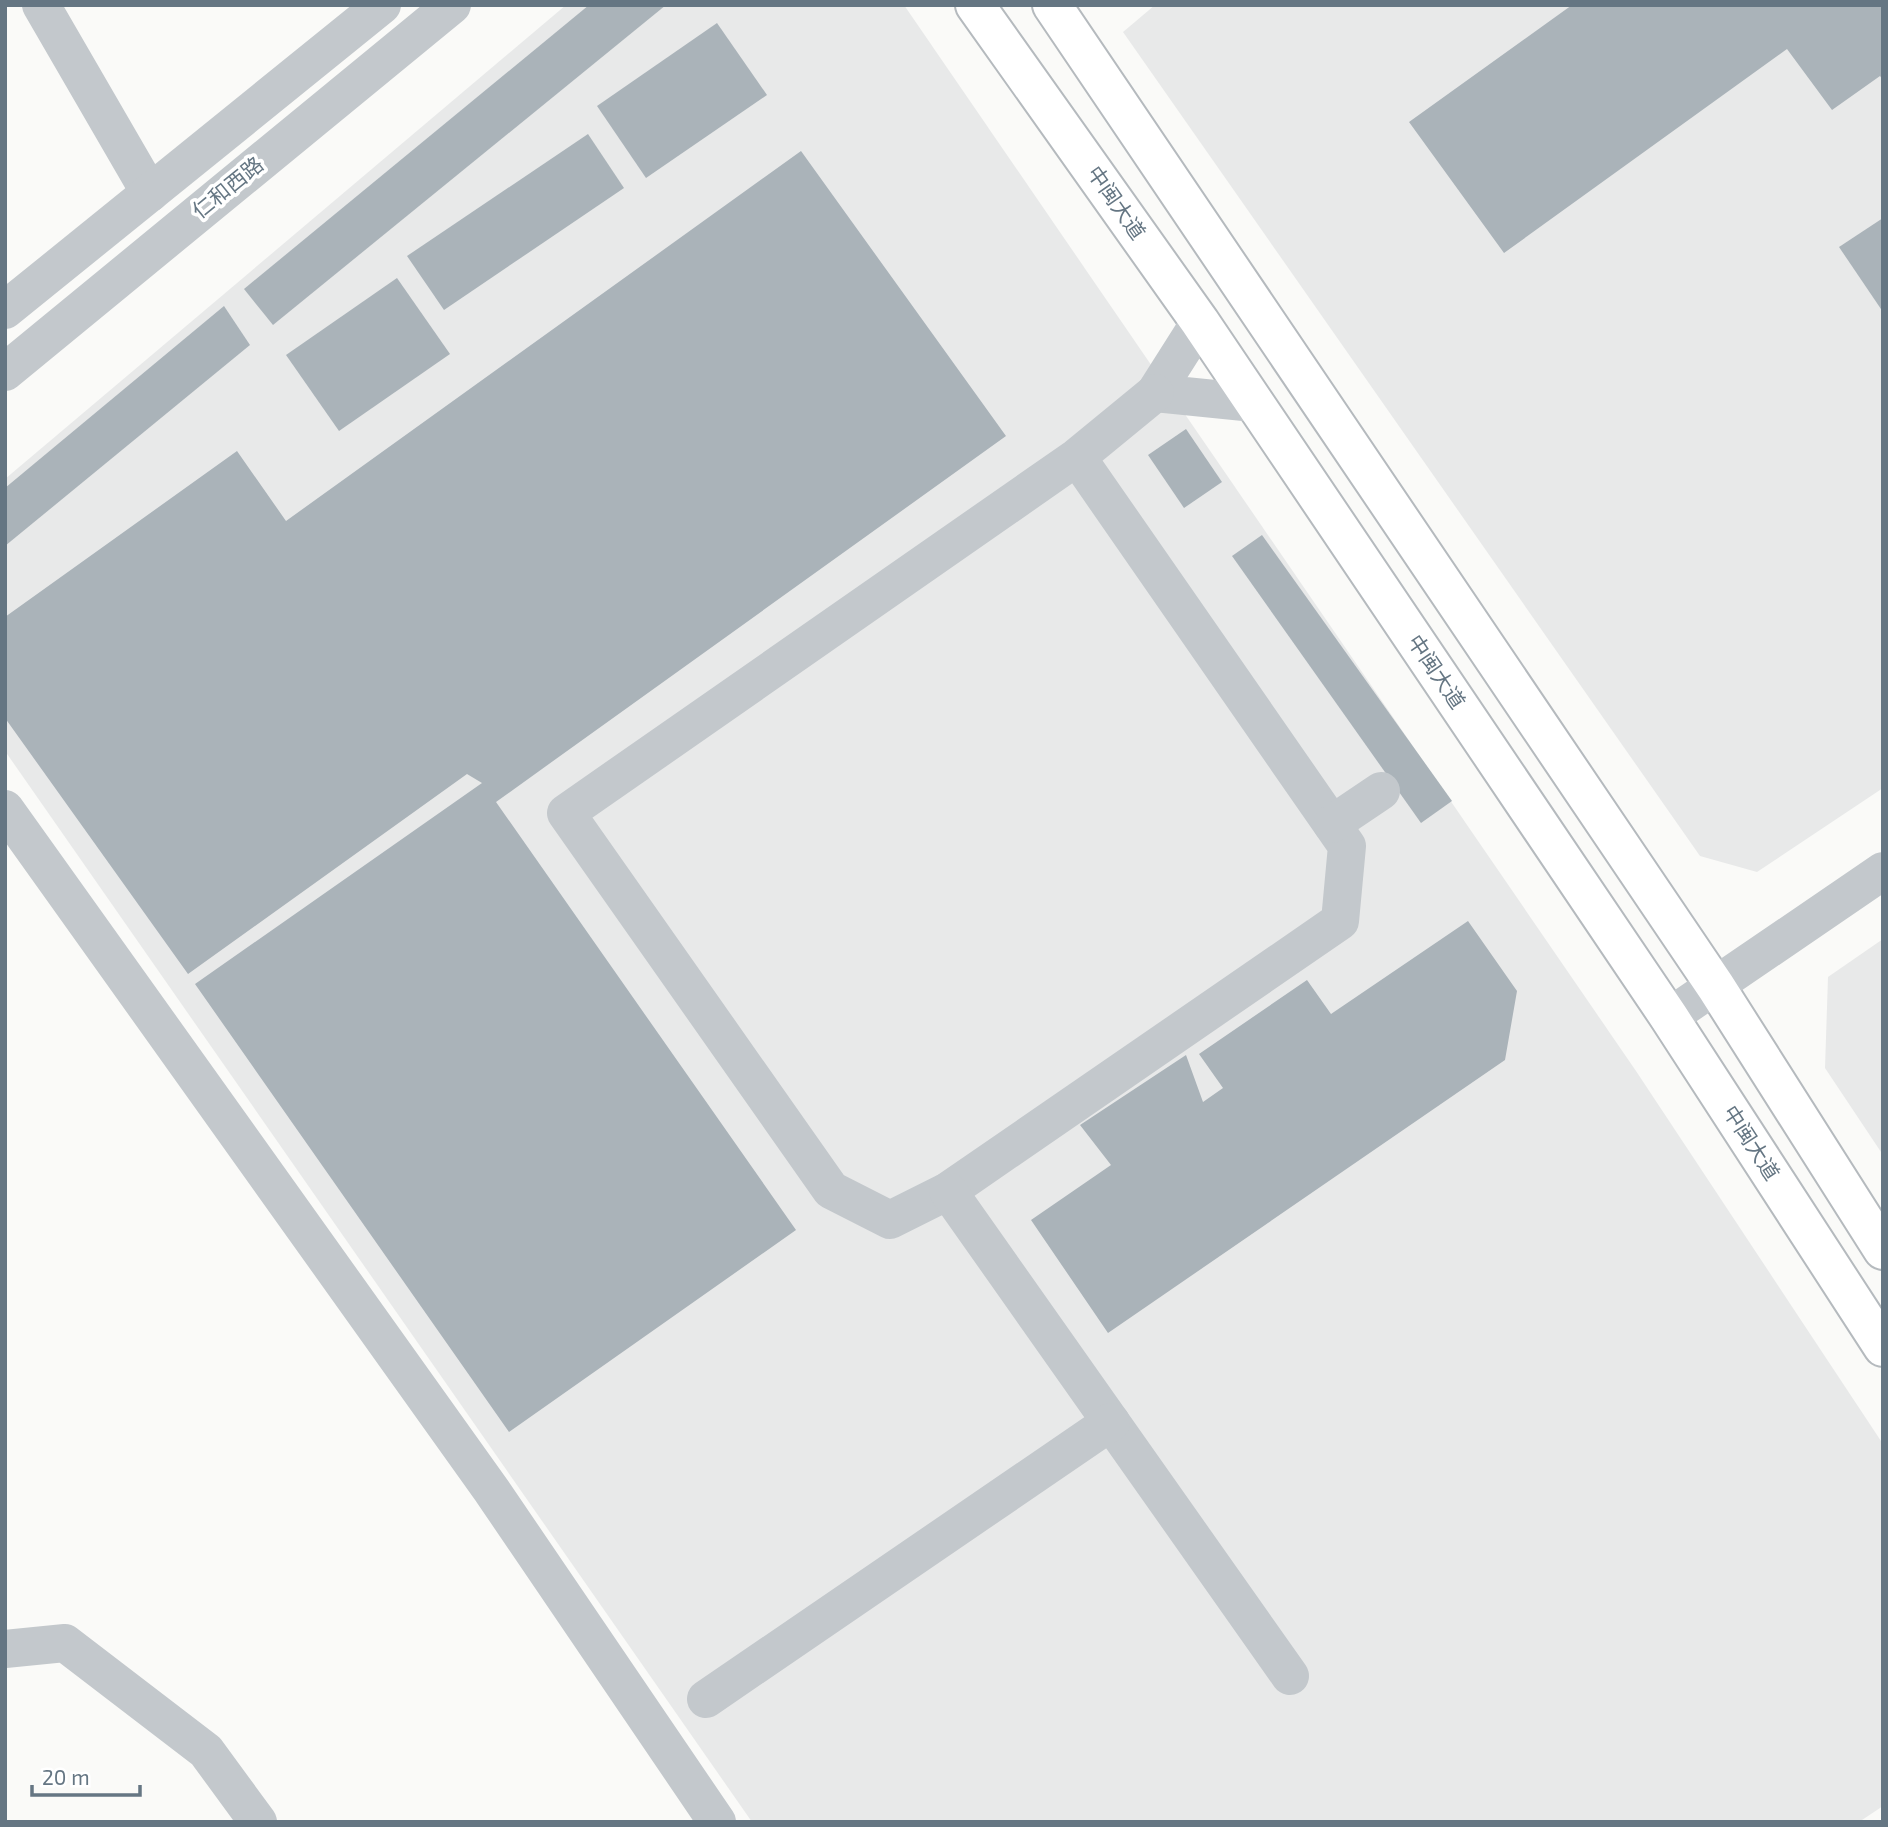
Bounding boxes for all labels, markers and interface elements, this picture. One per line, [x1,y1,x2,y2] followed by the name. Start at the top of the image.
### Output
[187,151,268,223] street label: 仁和西路
[1083,161,1152,244] street label: 中闽大道
[1403,629,1471,713] street label: 中闽大道
[1719,1100,1786,1184] street label: 中闽大道
[32,1754,140,1798] scale bar
[42,1764,90,1789] text: 20 m

